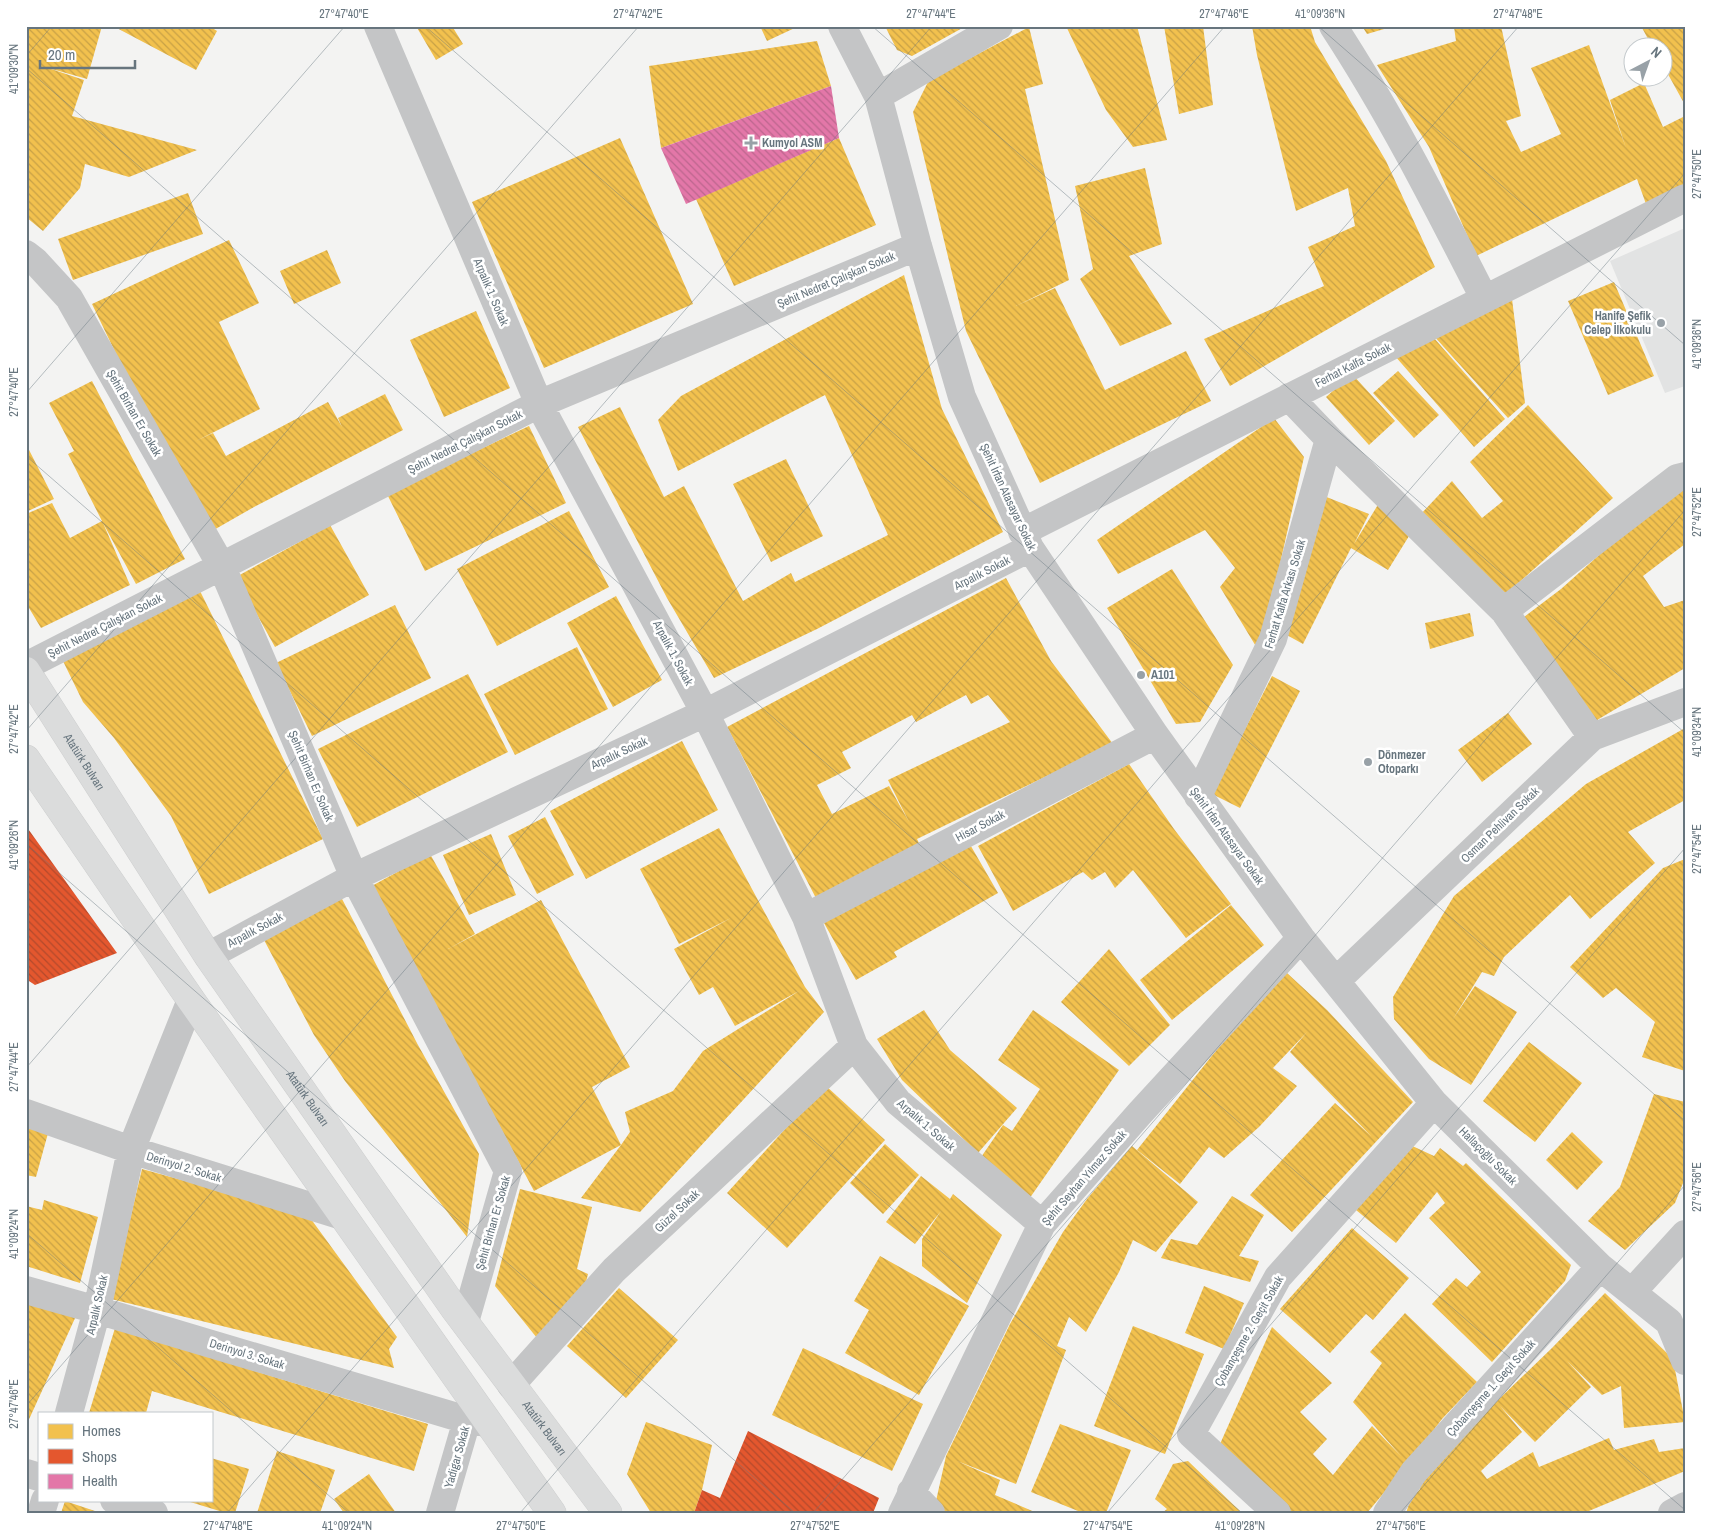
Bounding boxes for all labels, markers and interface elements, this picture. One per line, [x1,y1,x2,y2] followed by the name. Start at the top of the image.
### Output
[319,6,369,22] text: 27°47'40"E
[613,6,663,22] text: 27°47'42"E
[906,6,956,22] text: 27°47'44"E
[1199,6,1249,22] text: 27°47'46"E
[1295,6,1345,22] text: 41°09'36"N
[1493,6,1543,22] text: 27°47'48"E
[40,38,135,70] scale bar
[1624,38,1674,88] north arrow
[1647,43,1666,62] text: N
[6,44,22,94] text: 41°09'30"N
[48,44,75,65] text: 20 m
[762,135,822,151] place label: Kumyol ASM
[744,136,758,150] marker: Kumyol ASM
[1689,149,1705,199] text: 27°47'50"E
[775,248,897,312] street label: Şehit Nedret Çalışkan Sokak
[469,255,512,328] street label: Arpalık 1. Sokak
[1584,308,1652,338] place label: Hanife Şefik Celep İlkokulu
[1655,317,1667,329] marker: Hanife Şefik Celep İlkokulu
[1689,319,1705,369] text: 41°09'36"N
[1312,339,1394,391] street label: Ferhat Kalfa Sokak
[6,367,22,417] text: 27°47'40"E
[103,367,165,459] street label: Şehit Birhan Er Sokak
[405,406,525,478] street label: Şehit Nedret Çalışkan Sokak
[976,441,1040,553] street label: Şehit İrfan Atasayar Sokak
[1689,487,1705,537] text: 27°47'52"E
[1261,537,1309,651] street label: Ferhat Kalfa Arkası Sokak
[950,552,1013,594] street label: Arpalık Sokak
[45,590,165,662] street label: Şehit Nedret Çalışkan Sokak
[649,617,697,688] street label: Arpalık 1. Sokak
[1151,667,1175,683] place label: A101
[1135,669,1147,681] marker: A101
[6,704,22,754] text: 27°47'42"E
[1689,707,1705,757] text: 41°09'34"N
[285,728,337,824] street label: Şehit Birhan Er Sokak
[59,730,108,794] street label: Atatürk Bulvarı
[587,733,650,774] street label: Arpalık Sokak
[1378,747,1426,777] place label: Dönmezer Otoparkı
[1362,756,1374,768] marker: Dönmezer Otoparkı
[1457,783,1543,866] street label: Osman Pehlivan Sokak
[1186,784,1268,888] street label: Şehit İrfan Atasayar Sokak
[953,806,1007,846] street label: Hisar Sokak
[6,820,22,870] text: 41°09'26"N
[1689,824,1705,874] text: 27°47'54"E
[224,909,286,952] street label: Arpalık Sokak
[6,1042,22,1092] text: 27°47'44"E
[282,1067,333,1130] street label: Atatürk Bulvarı
[893,1095,958,1155] street label: Arpalık 1. Sokak
[1455,1123,1521,1189] street label: Hallaçoğlu Sokak
[1038,1127,1130,1229] street label: Şehit Seyhan Yılmaz Sokak
[145,1148,224,1186] street label: Derinyol 2. Sokak
[1689,1162,1705,1212] text: 27°47'56"E
[472,1174,514,1272] street label: Şehit Birhan Er Sokak
[651,1186,703,1236] street label: Güzel Sokak
[6,1209,22,1259] text: 41°09'24"N
[1211,1273,1287,1389] street label: Çobançeşme 2. Geçit Sokak
[82,1274,112,1337] street label: Arpalık Sokak
[208,1335,287,1373] street label: Derinyol 3. Sokak
[1443,1336,1539,1440] street label: Çobançeşme 1. Geçit Sokak
[6,1379,22,1429] text: 27°47'46"E
[518,1397,570,1459] street label: Atatürk Bulvarı
[38,1412,212,1502] legend
[82,1420,121,1441] text: Homes
[441,1424,474,1490] street label: Yadigar Sokak
[82,1446,117,1467] text: Shops
[82,1470,118,1491] text: Health
[203,1518,253,1534] text: 27°47'48"E
[322,1518,372,1534] text: 41°09'24"N
[496,1518,546,1534] text: 27°47'50"E
[790,1518,840,1534] text: 27°47'52"E
[1083,1518,1133,1534] text: 27°47'54"E
[1215,1518,1265,1534] text: 41°09'28"N
[1376,1518,1426,1534] text: 27°47'56"E

